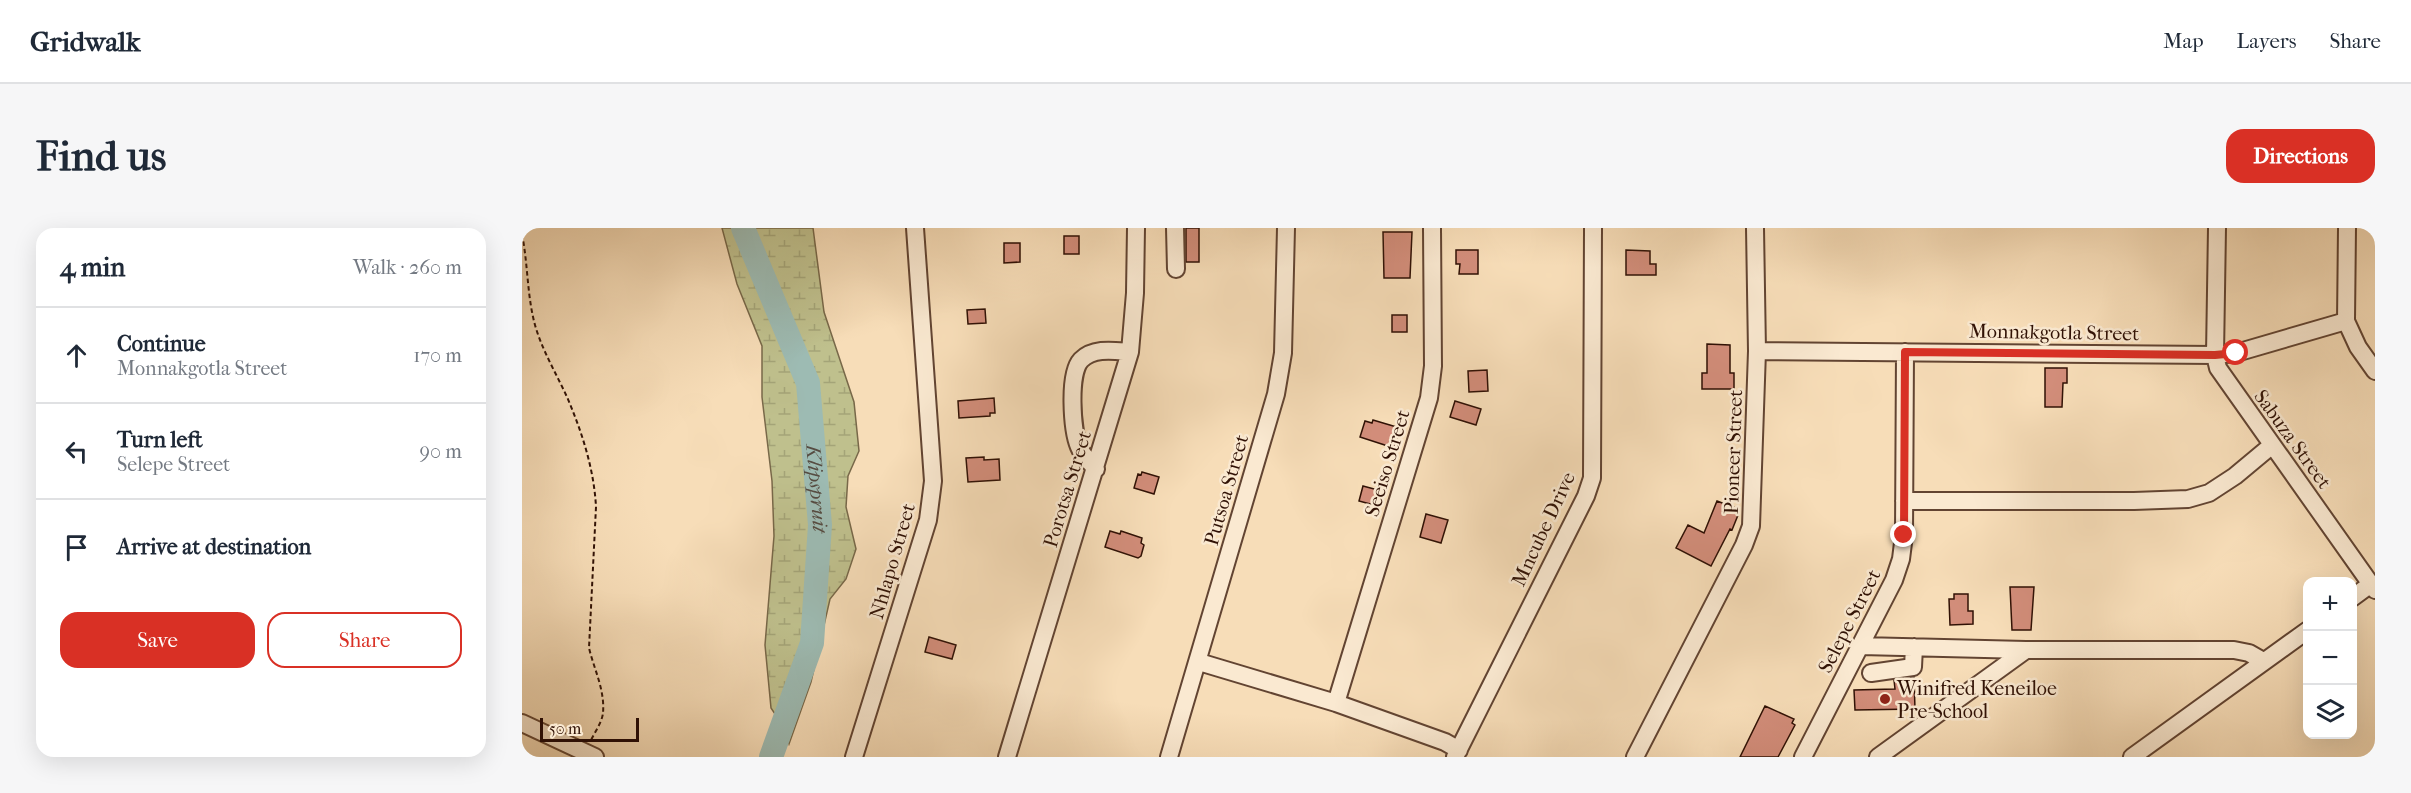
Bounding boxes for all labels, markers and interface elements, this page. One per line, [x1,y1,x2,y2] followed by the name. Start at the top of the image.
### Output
[30,25,141,58] text: Gridwalk
[2163,29,2204,53] text: Map
[2237,29,2296,53] text: Layers
[2329,29,2381,53] text: Share
[2226,129,2375,183] button: Directions
[36,132,166,181] text: Find us
[60,252,125,283] text: 4 min
[353,256,462,279] text: Walk · 260 m
[1969,320,2139,345] street label: Monnakgotla Street
[117,331,206,357] text: Continue
[60,339,93,372] icon: ahead
[2222,339,2248,365] route start
[413,344,462,367] text: 170 m
[117,357,287,380] text: Monnakgotla Street
[2249,385,2336,493] street label: Sabuza Street
[1720,389,1747,515] street label: Pioneer Street
[1360,407,1415,519] street label: Seeiso Street
[117,427,203,453] text: Turn left
[1039,428,1096,550] street label: Porotsa Street
[1200,432,1253,548] street label: Putsoa Street
[60,435,93,468] icon: left
[420,440,462,463] text: 90 m
[801,442,832,535] water label: Klipspruit
[117,453,230,476] text: Selepe Street
[1507,468,1580,590] street label: Mncube Drive
[865,501,920,622] street label: Nhlapo Street
[1890,521,1916,547] route end
[60,531,93,564] icon: arrive
[117,534,311,560] text: Arrive at destination
[1813,566,1885,677] street label: Selepe Street
[2303,577,2357,739] map controls
[2303,577,2357,631] button: +
[60,612,255,668] button: Save
[267,612,462,668] button: Share
[2303,631,2357,685] button: −
[1896,677,2057,723] place label: Winifred Keneiloe Pre-School
[2303,685,2357,739] button: layers
[1878,692,1892,706] marker: Winifred Keneiloe Pre-School
[540,715,639,742] scale bar
[549,719,581,738] text: 50 m

